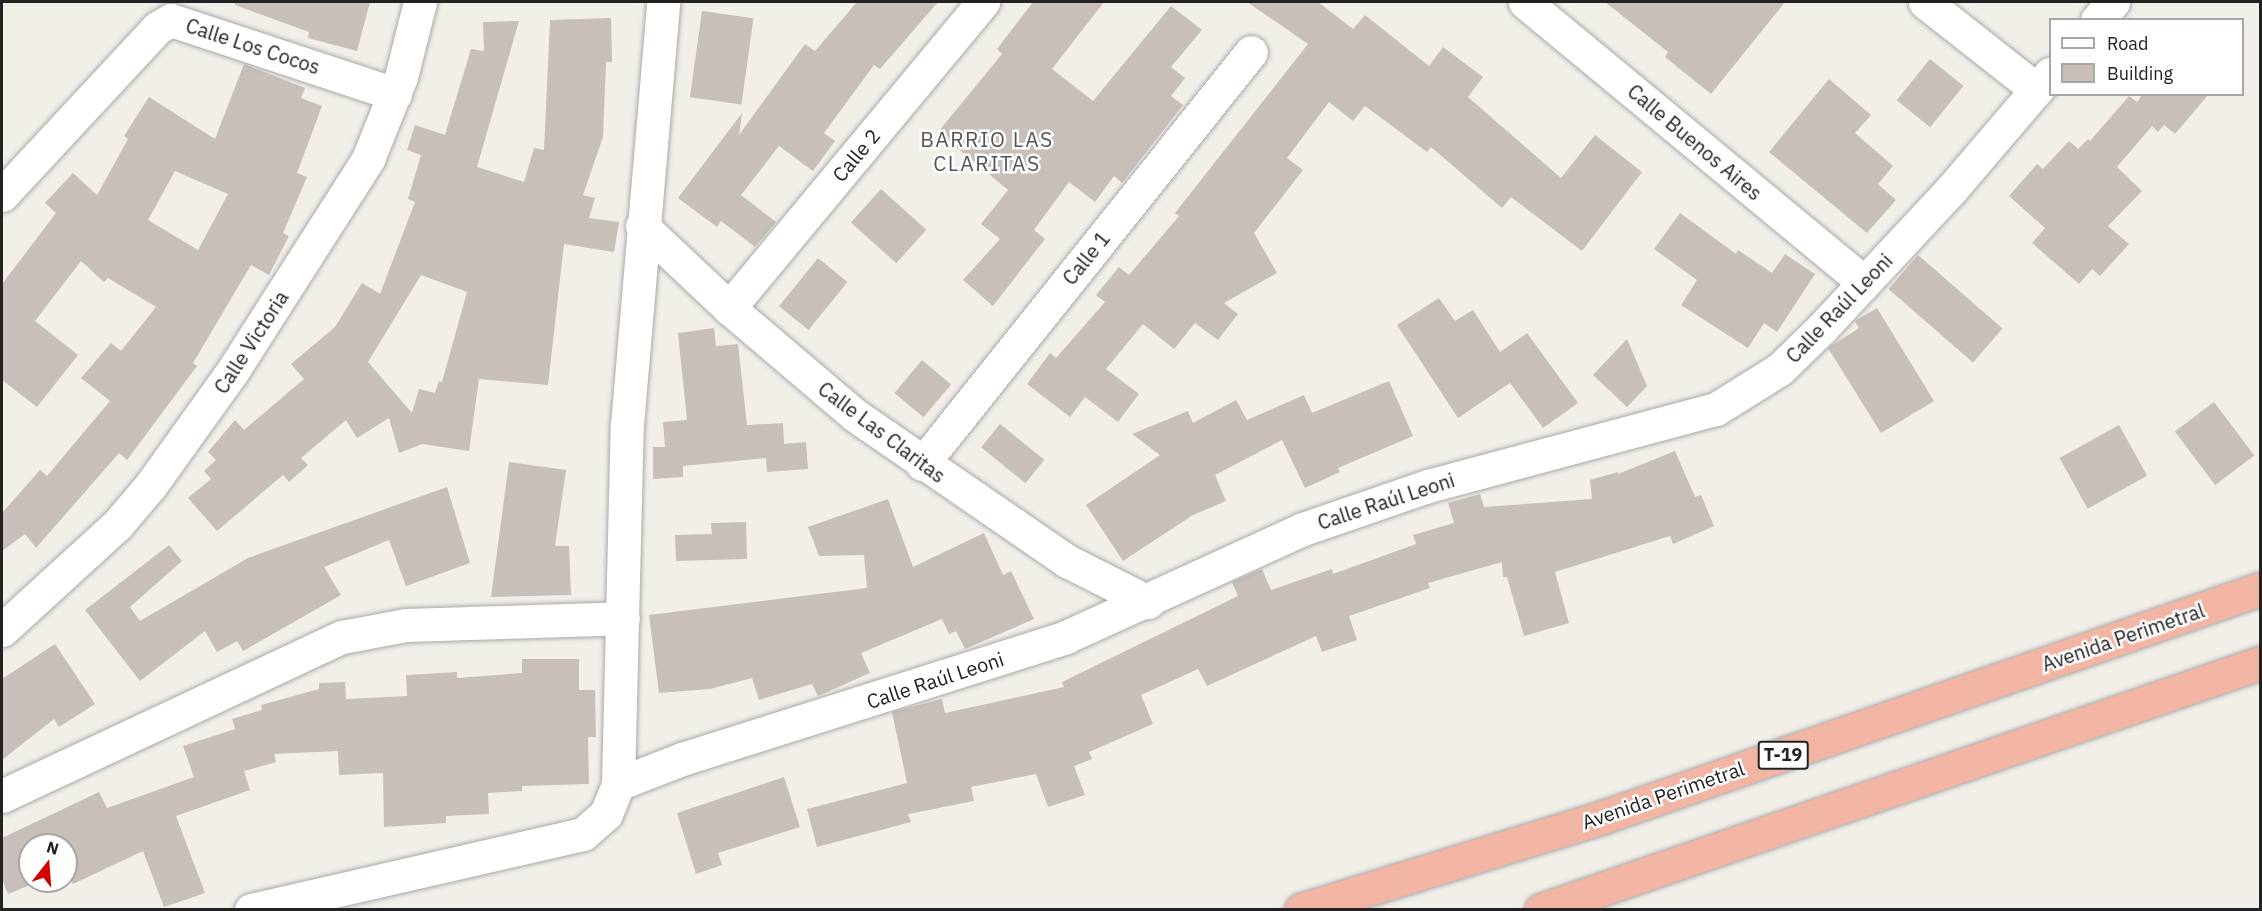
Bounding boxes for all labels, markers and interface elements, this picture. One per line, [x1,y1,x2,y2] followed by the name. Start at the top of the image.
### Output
[183,13,323,79] street label: Calle Los Cocos
[2049,18,2244,96] legend
[2107,32,2148,55] text: Road
[2107,62,2173,85] text: Building
[1623,79,1767,205] street label: Calle Buenos Aires
[827,124,885,186] street label: Calle 2
[920,126,1054,176] district label: BARRIO LAS CLARITAS
[1057,227,1115,289] street label: Calle 1
[1781,248,1897,368] street label: Calle Raúl Leoni
[209,286,293,398] street label: Calle Victoria
[814,376,950,488] street label: Calle Las Claritas
[1314,468,1458,534] street label: Calle Raúl Leoni
[2039,598,2207,676] street label: Avenida Perimetral
[863,647,1007,713] street label: Calle Raúl Leoni
[1758,740,1808,770] road number: T-19
[1579,756,1747,834] street label: Avenida Perimetral
[18,833,78,893] north arrow
[44,836,61,859] text: N

